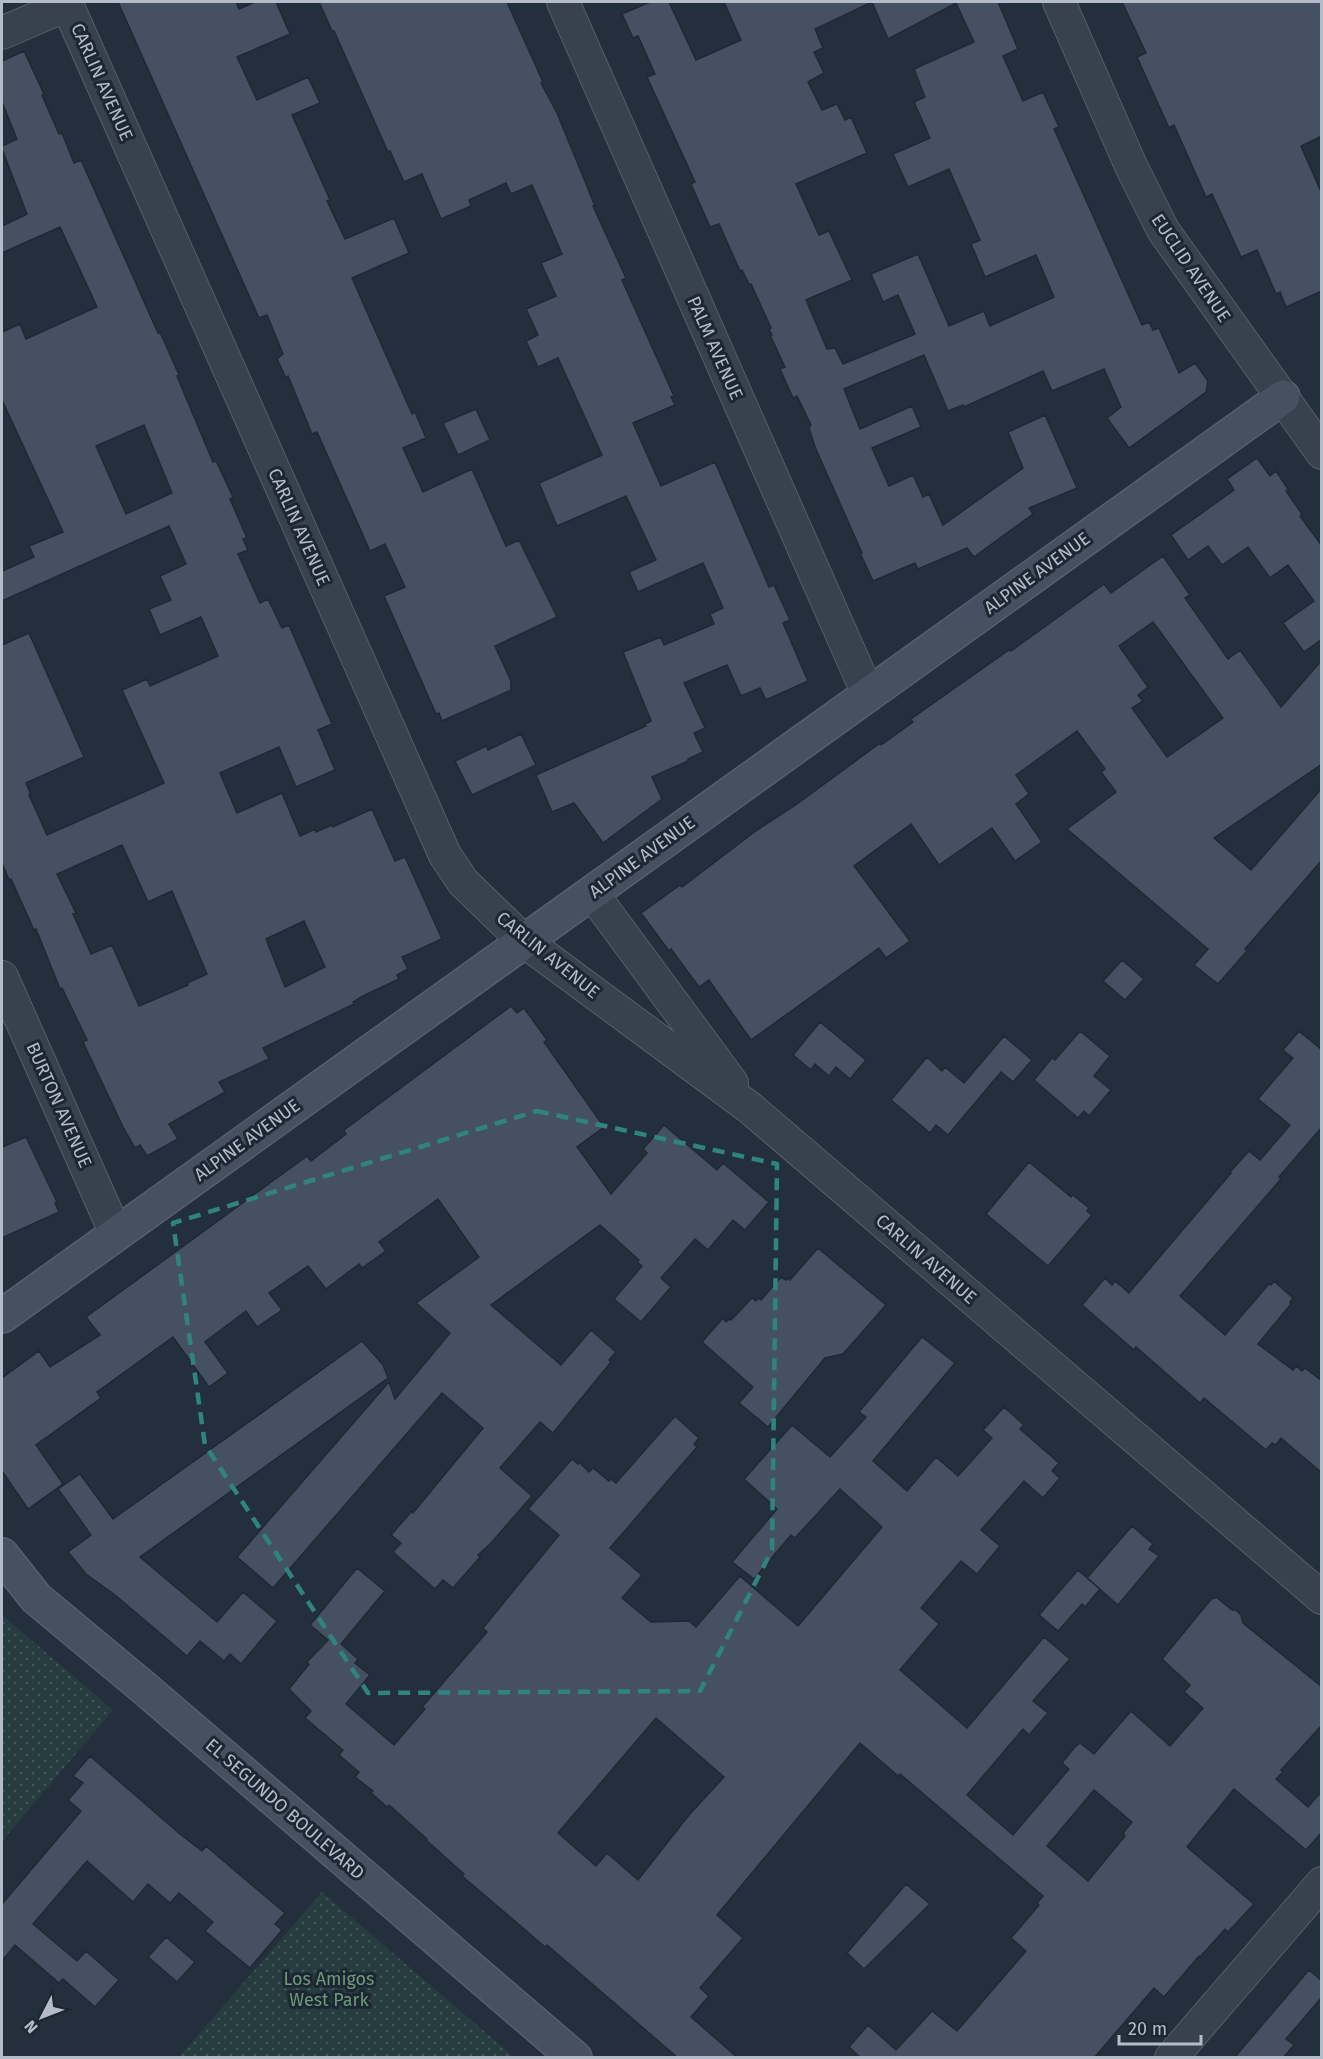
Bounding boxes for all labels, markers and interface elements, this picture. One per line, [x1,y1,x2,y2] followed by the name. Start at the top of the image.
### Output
[66,20,138,144] street label: CARLIN AVENUE
[1147,210,1235,326] street label: EUCLID AVENUE
[682,293,748,403] street label: PALM AVENUE
[263,465,335,589] street label: CARLIN AVENUE
[980,527,1094,619] street label: ALPINE AVENUE
[585,811,699,903] street label: ALPINE AVENUE
[492,907,604,1003] street label: CARLIN AVENUE
[21,1039,97,1171] street label: BURTON AVENUE
[190,1094,304,1186] street label: ALPINE AVENUE
[871,1209,981,1309] street label: CARLIN AVENUE
[201,1734,369,1884] street label: EL SEGUNDO BOULEVARD
[283,1968,375,2011] park label: Los Amigos West Park
[12,1987,72,2047] north arrow
[1119,2008,1202,2046] scale bar
[21,2016,42,2037] text: N
[1128,2018,1167,2040] text: 20 m

